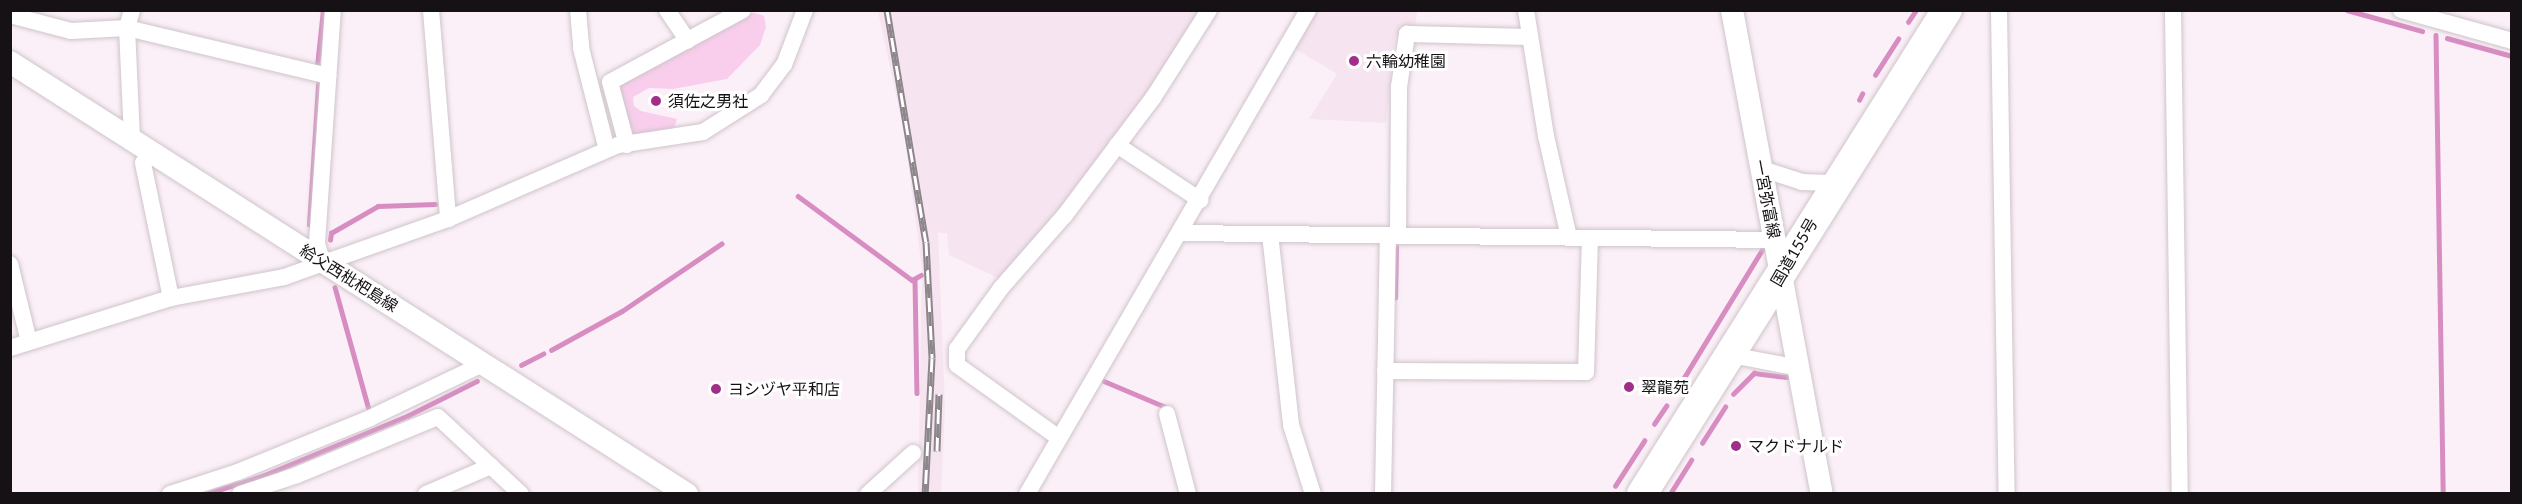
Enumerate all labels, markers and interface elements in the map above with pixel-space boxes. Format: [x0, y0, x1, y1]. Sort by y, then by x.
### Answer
place label: 六輪幼稚園 [1366, 51, 1446, 71]
marker: 六輪幼稚園 [1347, 54, 1361, 68]
place label: 須佐之男社 [668, 91, 748, 111]
marker: 須佐之男社 [649, 94, 663, 108]
street label: 一宮弥富線 [1750, 158, 1784, 240]
street label: 国道155号 [1767, 214, 1821, 290]
street label: 給父西枇杷島線 [296, 240, 402, 316]
place label: 翠龍苑 [1641, 377, 1689, 397]
place label: ヨシヅヤ平和店 [728, 379, 840, 399]
marker: 翠龍苑 [1622, 380, 1636, 394]
marker: ヨシヅヤ平和店 [709, 382, 723, 396]
place label: マクドナルド [1748, 436, 1844, 456]
marker: マクドナルド [1729, 439, 1743, 453]

